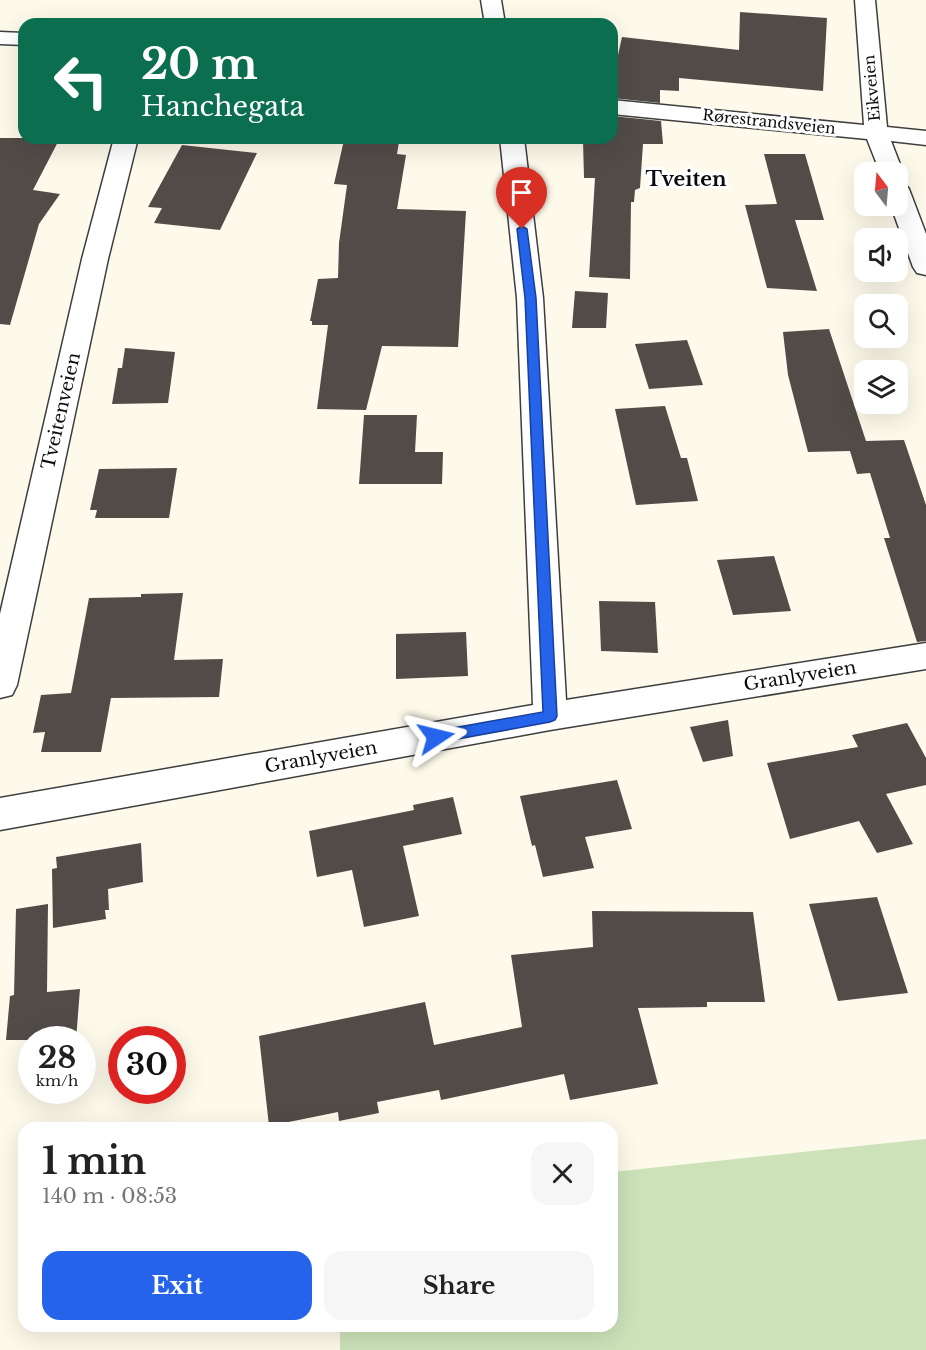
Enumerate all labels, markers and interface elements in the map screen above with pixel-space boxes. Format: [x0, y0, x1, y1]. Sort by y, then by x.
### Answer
text: 20 m [141, 38, 258, 90]
icon: left [42, 42, 120, 120]
street label: Eikveien [859, 54, 884, 122]
text: Hanchegata [141, 90, 304, 123]
street label: Rørestrandsveien [702, 105, 836, 138]
north arrow [854, 162, 908, 216]
map controls [854, 162, 908, 414]
pin [496, 167, 547, 229]
district label: Tveiten [646, 167, 727, 191]
icon: arrive [505, 176, 538, 209]
button: sound [854, 228, 908, 282]
button: search [854, 294, 908, 348]
street label: Tveitenveien [37, 350, 85, 472]
button: layers [854, 360, 908, 414]
street label: Granlyveien [742, 656, 858, 696]
position arrow [404, 705, 468, 769]
street label: Granlyveien [263, 736, 379, 778]
speed limit sign: 30 [108, 1026, 186, 1104]
text: 28 [38, 1039, 76, 1076]
text: km/h [36, 1071, 78, 1090]
text: 1 min [42, 1139, 146, 1184]
button: close [531, 1142, 594, 1205]
text: 140 m · 08:53 [42, 1184, 177, 1208]
button: Exit [42, 1251, 312, 1320]
button: Share [324, 1251, 594, 1320]

